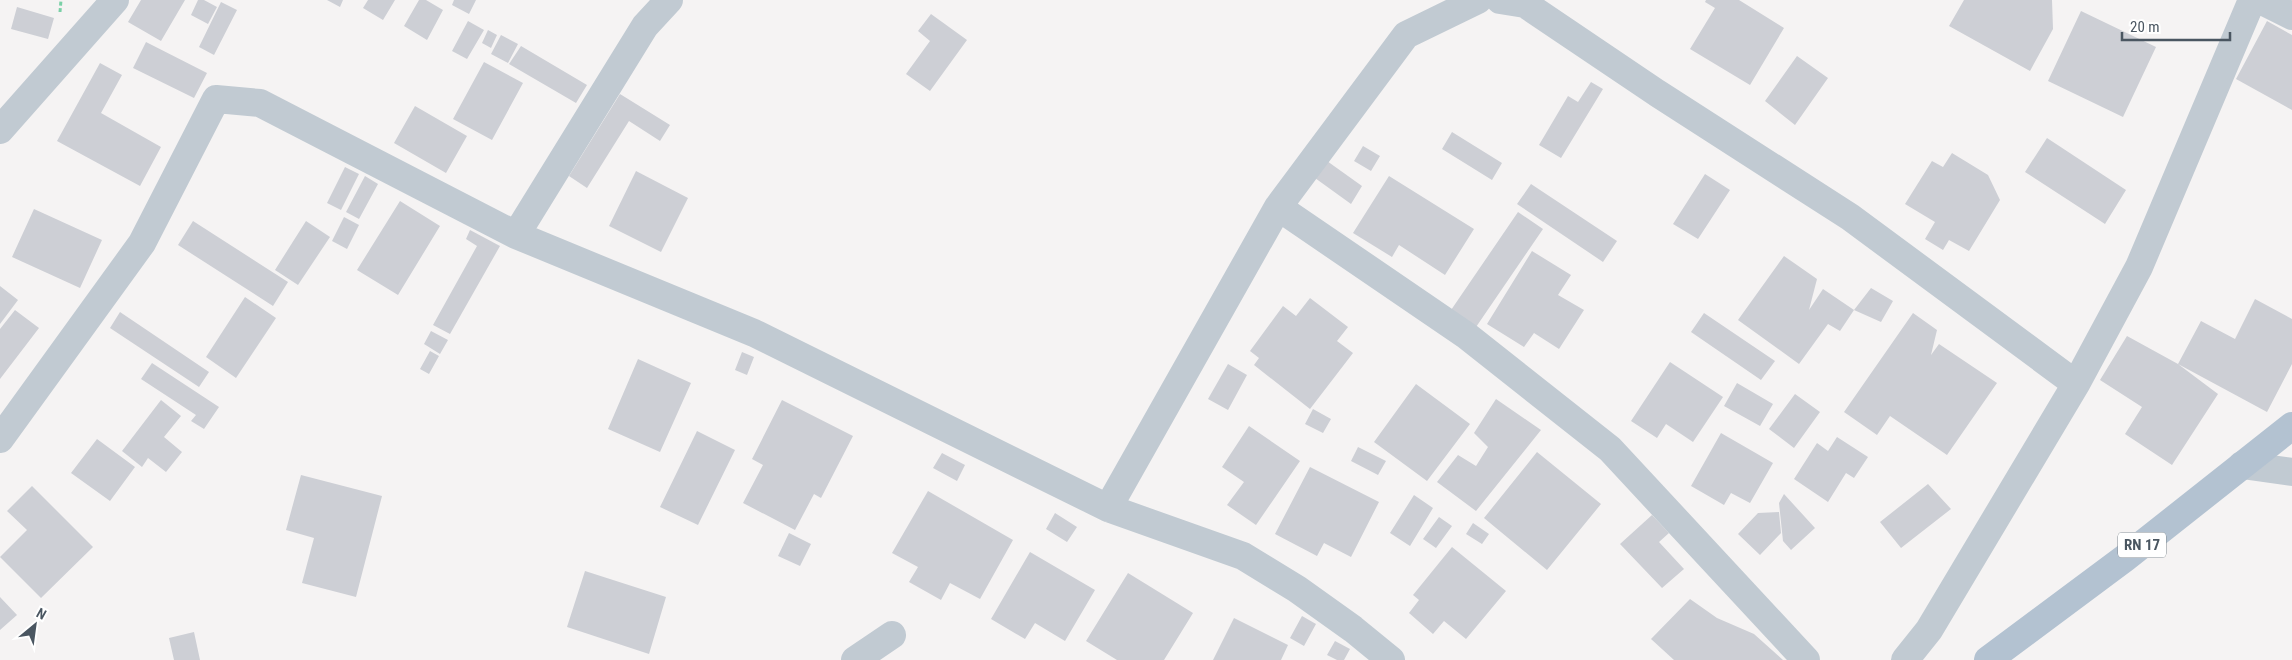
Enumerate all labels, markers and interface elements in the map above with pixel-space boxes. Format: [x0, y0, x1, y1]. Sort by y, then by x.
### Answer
scale bar [2122, 10, 2230, 42]
text: 20 m [2130, 18, 2160, 36]
road number: RN 17 [2118, 532, 2166, 558]
north arrow [10, 600, 60, 650]
text: N [34, 605, 49, 623]

